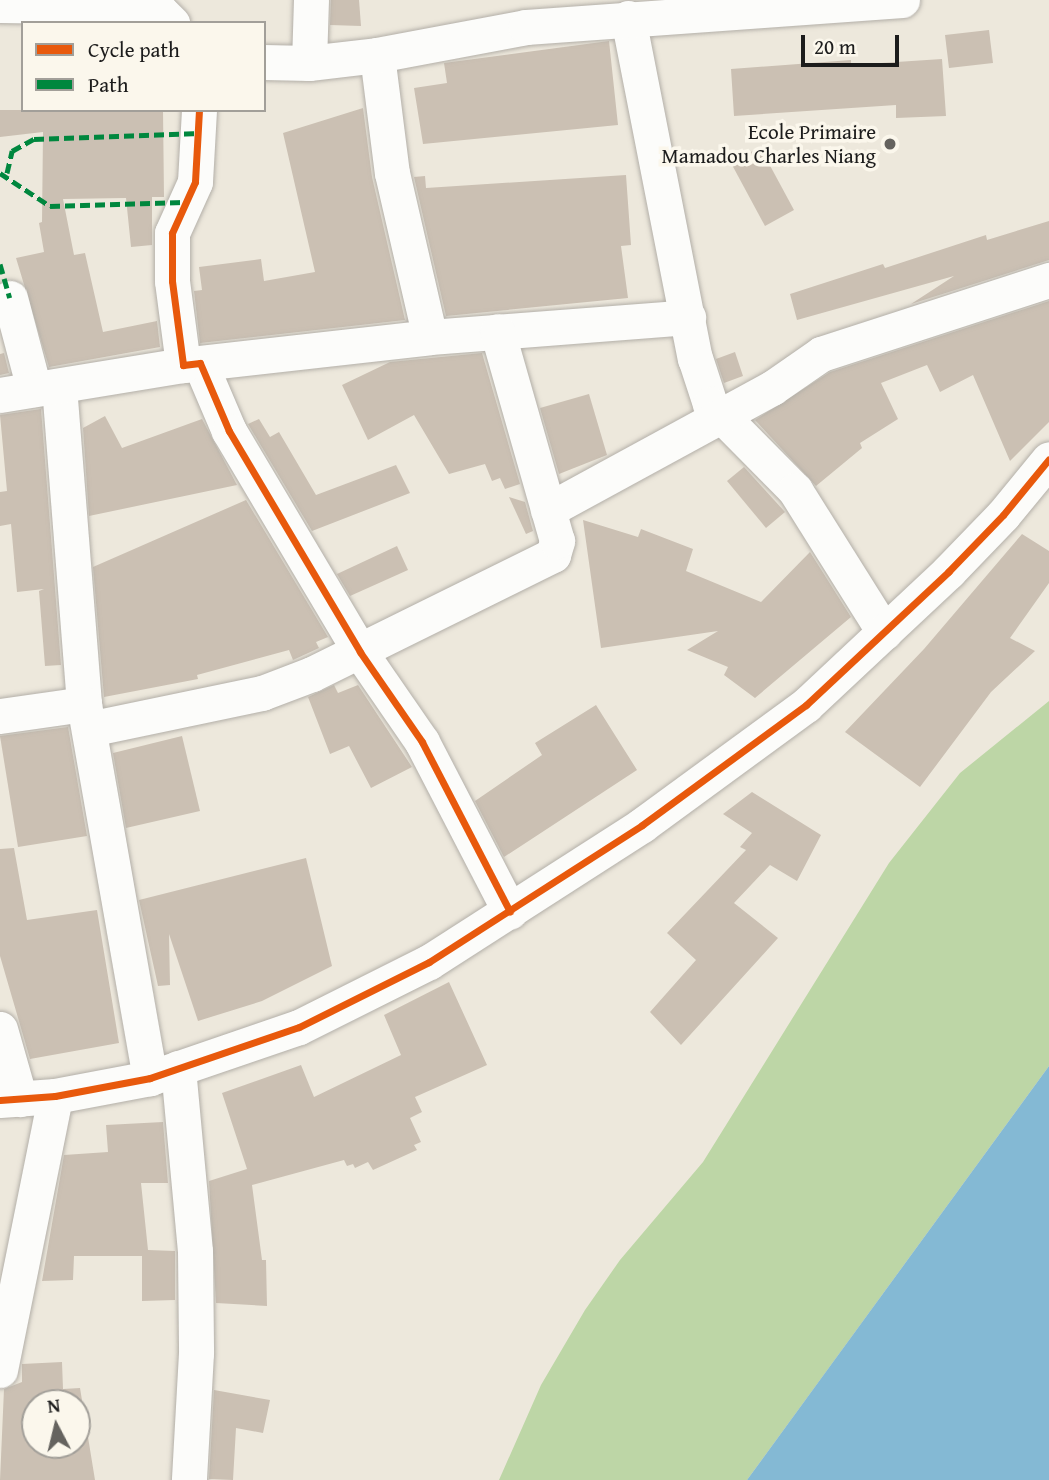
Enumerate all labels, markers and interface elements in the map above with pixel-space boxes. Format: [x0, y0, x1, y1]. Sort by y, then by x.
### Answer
legend [21, 21, 266, 112]
scale bar [804, 21, 902, 65]
text: 20 m [814, 31, 856, 62]
text: Cycle path [88, 34, 180, 65]
text: Path [88, 69, 128, 100]
place label: Ecole Primaire Mamadou Charles Niang [662, 119, 876, 169]
marker: Ecole Primaire Mamadou Charles Niang [882, 136, 898, 152]
north arrow [21, 1389, 91, 1459]
text: N [46, 1390, 62, 1420]

